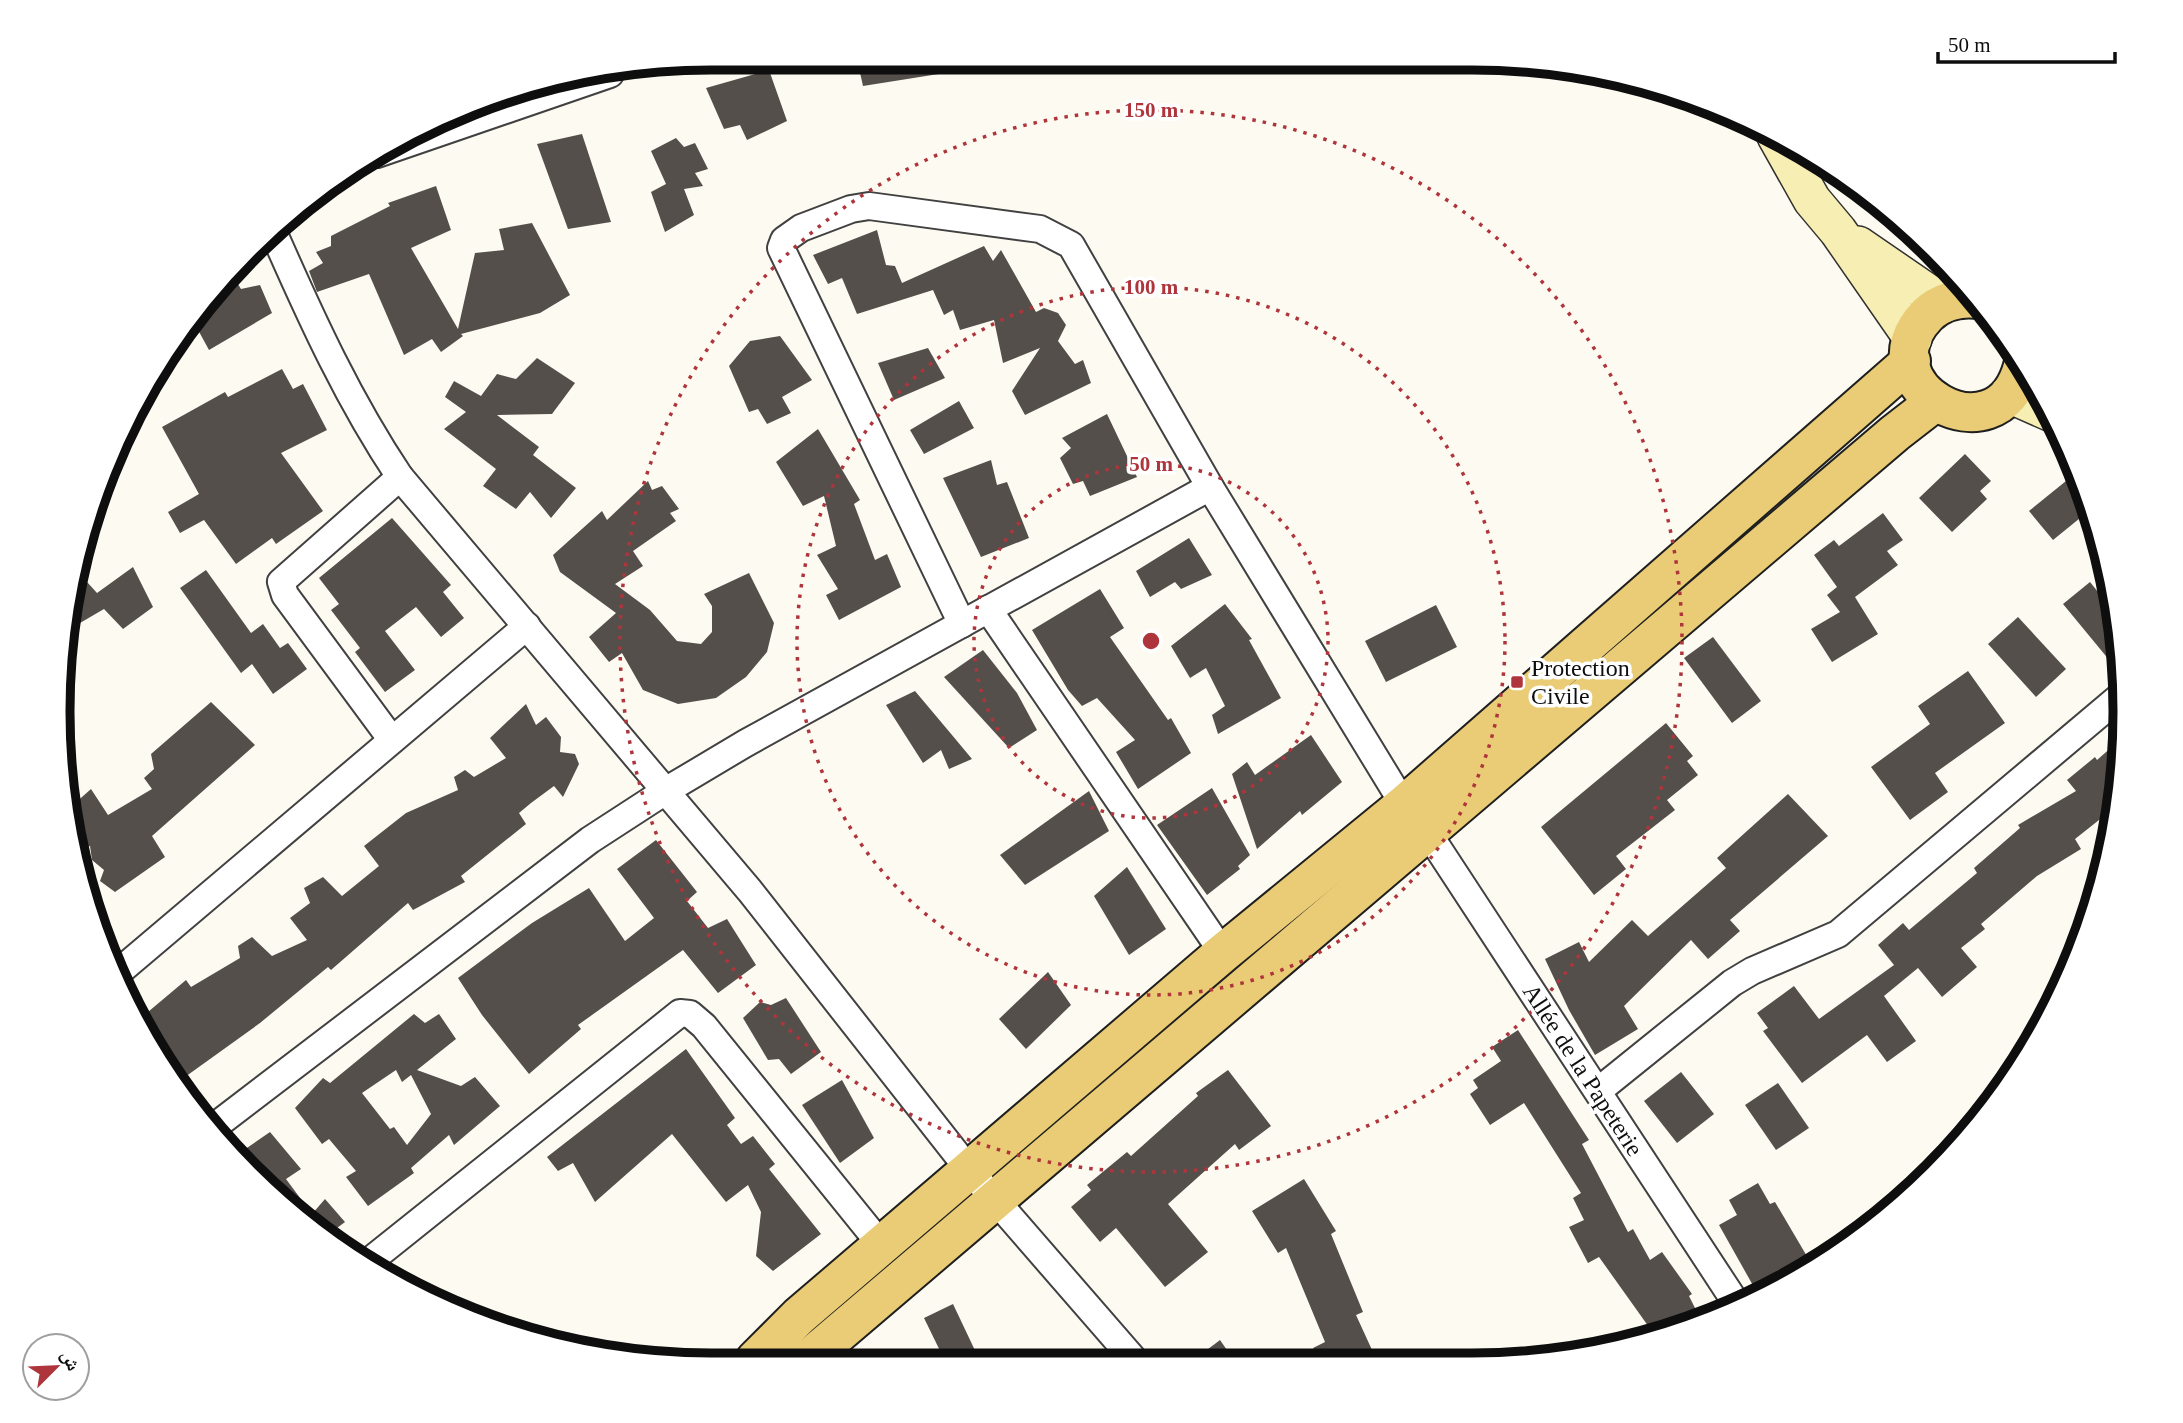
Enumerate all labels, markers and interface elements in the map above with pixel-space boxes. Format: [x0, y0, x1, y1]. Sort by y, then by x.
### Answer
scale bar [1938, 21, 2115, 65]
text: 50 m [1948, 33, 1991, 57]
text: 150 m [1124, 98, 1179, 122]
text: 100 m [1124, 275, 1179, 299]
text: 50 m [1129, 452, 1173, 476]
centre of rings [1139, 629, 1163, 653]
place label: Protection Civile [1531, 655, 1630, 709]
marker: Protection Civile [1509, 674, 1525, 690]
street label: Allée de la Papeterie [1518, 979, 1648, 1161]
north arrow [21, 1332, 91, 1402]
text: ش [56, 1347, 85, 1374]

